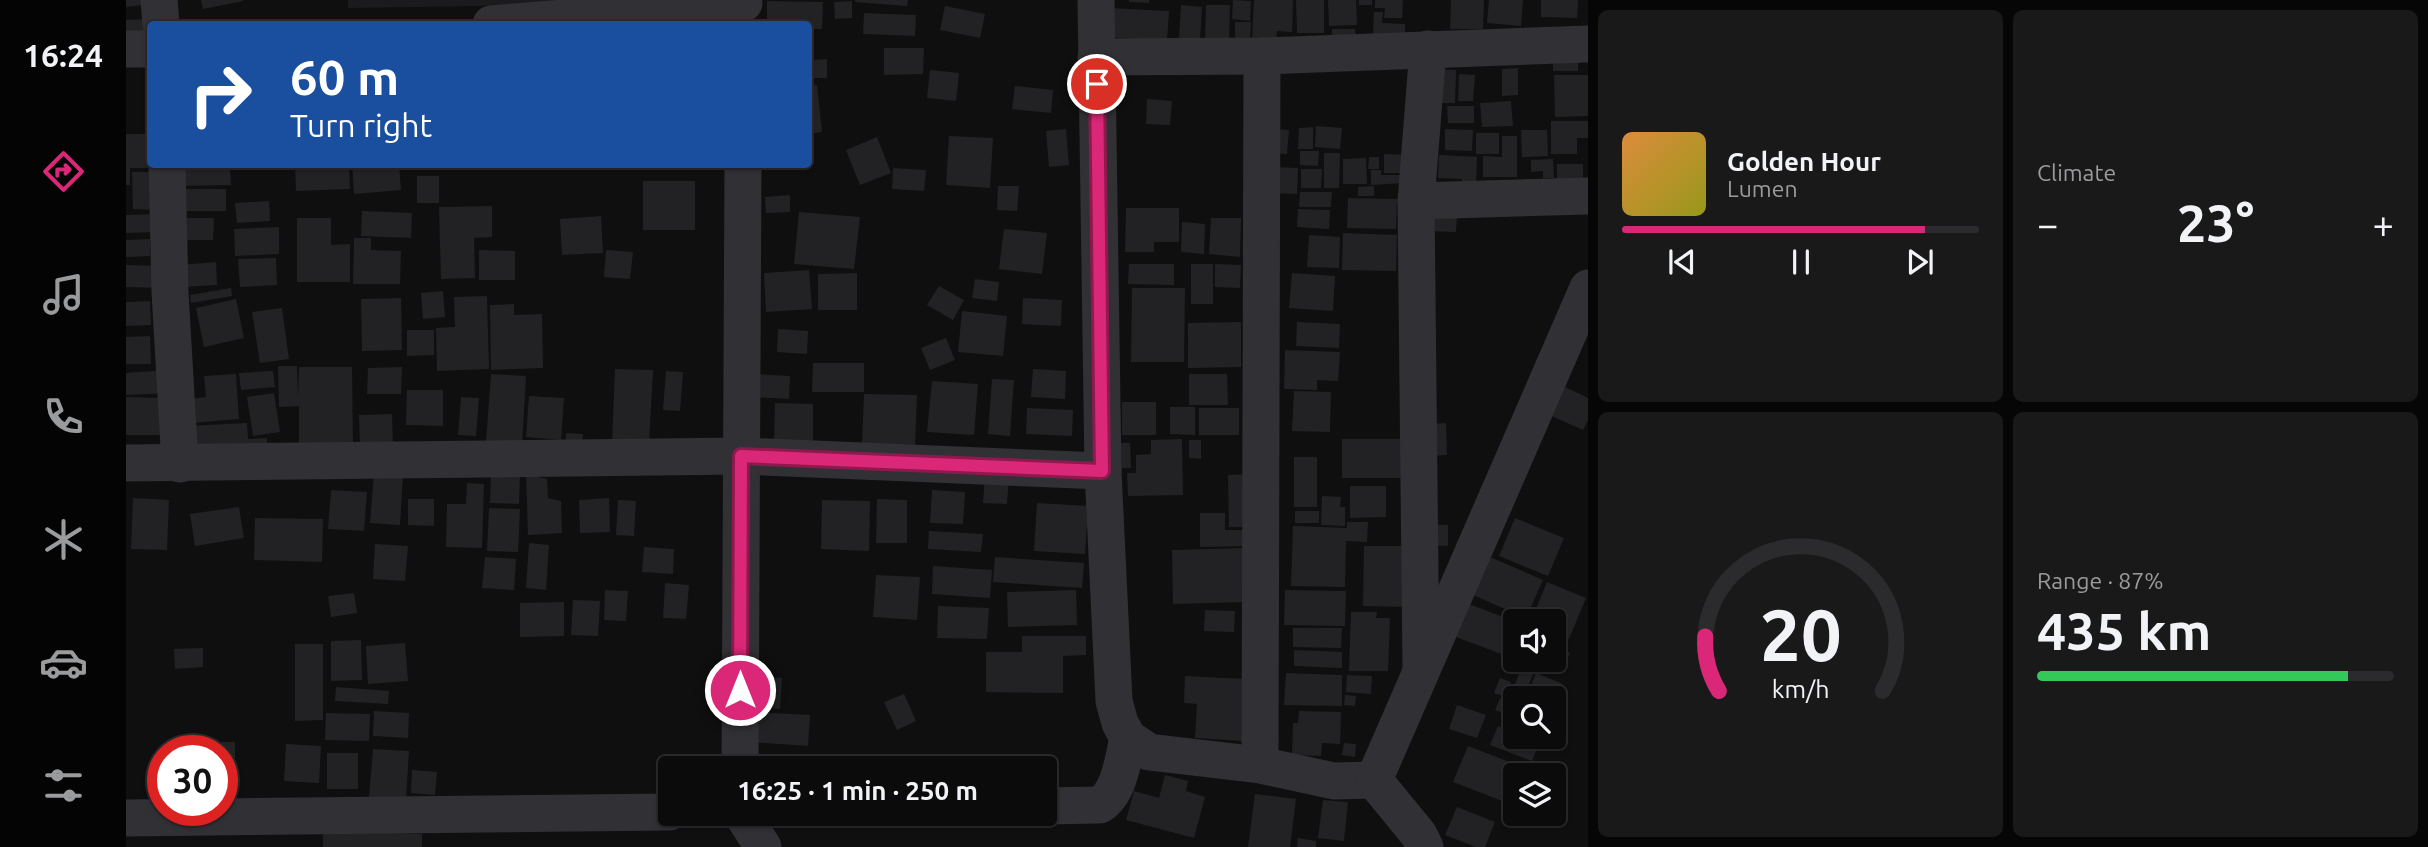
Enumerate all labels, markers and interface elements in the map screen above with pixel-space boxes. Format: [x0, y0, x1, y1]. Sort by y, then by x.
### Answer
text: 16:24 [23, 37, 103, 73]
icon: right [175, 49, 266, 140]
text: 60 m [290, 49, 399, 104]
pin [1067, 54, 1127, 114]
icon: arrive [1078, 65, 1116, 103]
text: Turn right [290, 107, 432, 143]
icon: directions [39, 147, 88, 196]
text: Golden Hour [1727, 147, 1881, 176]
text: Climate [2037, 160, 2116, 185]
text: Lumen [1727, 176, 1798, 201]
text: 23° [2177, 194, 2254, 252]
text: − [2037, 203, 2058, 245]
text: + [2373, 203, 2394, 245]
icon: previous [1663, 243, 1701, 281]
icon: pause [1782, 243, 1820, 281]
icon: next [1901, 243, 1939, 281]
icon: music [39, 270, 88, 319]
icon: phone [39, 392, 88, 441]
icon: climate [39, 515, 88, 564]
text: Range · 87% [2037, 568, 2164, 593]
text: 20 [1759, 593, 1842, 675]
text: 435 km [2037, 602, 2211, 660]
map controls [1503, 609, 1566, 826]
button: sound [1503, 609, 1566, 672]
icon: car [39, 638, 88, 687]
position arrow [703, 653, 777, 727]
text: km/h [1772, 674, 1829, 702]
button: search [1503, 686, 1566, 749]
speed limit sign: 30 [147, 735, 238, 826]
icon: filters [39, 761, 88, 810]
button: layers [1503, 763, 1566, 826]
text: 16:25 · 1 min · 250 m [737, 776, 978, 805]

